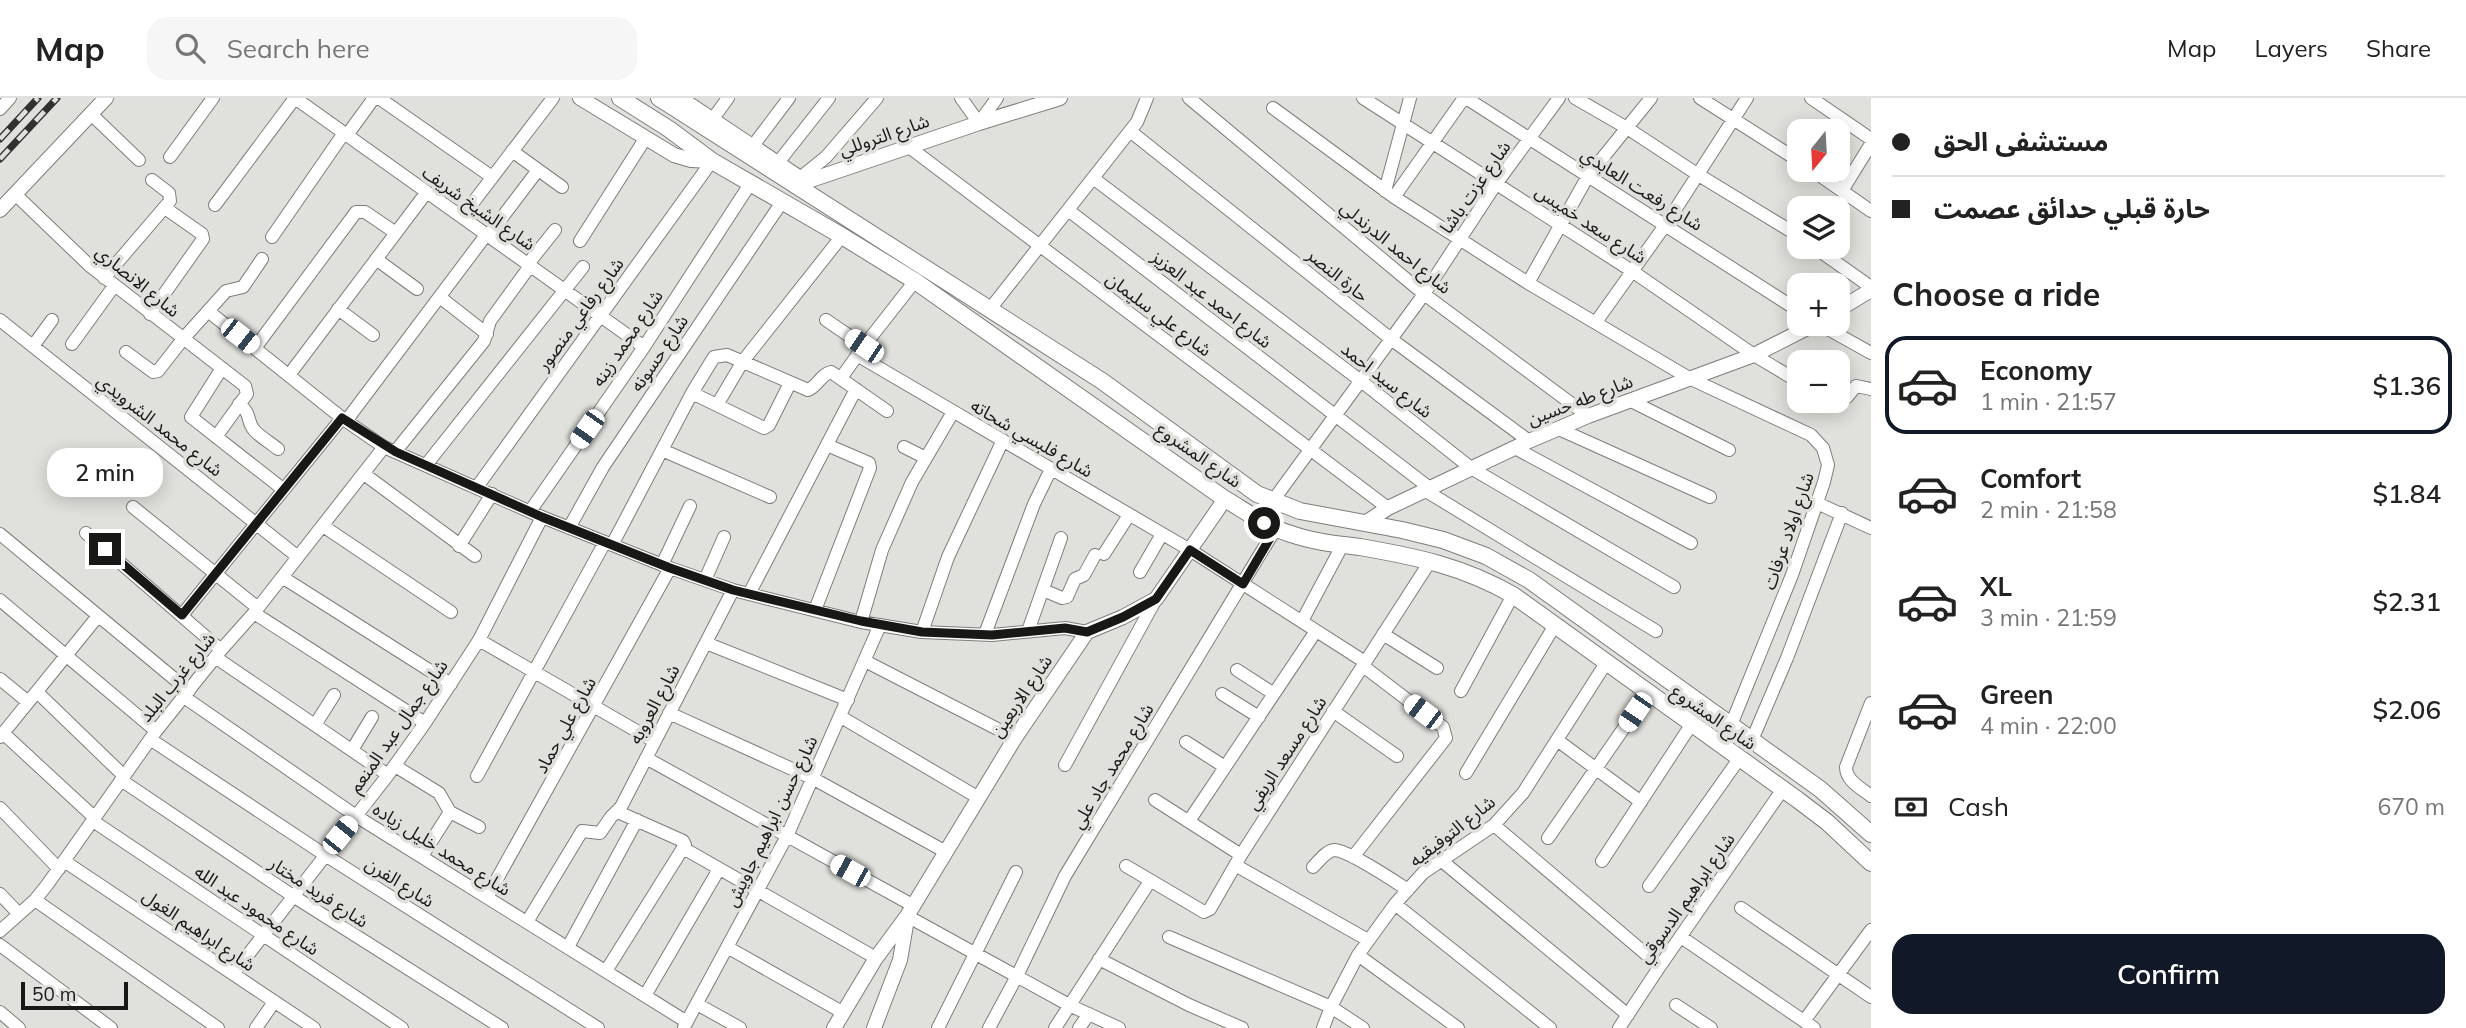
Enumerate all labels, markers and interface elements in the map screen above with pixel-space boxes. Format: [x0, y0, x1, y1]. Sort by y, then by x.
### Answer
search box [147, 17, 637, 80]
text: Map [35, 28, 105, 69]
icon: search [171, 29, 209, 67]
text: Search here [227, 32, 370, 65]
text: Map [2167, 33, 2216, 63]
text: Layers [2254, 33, 2328, 63]
text: Share [2366, 33, 2431, 63]
street label: شارع التروللي [836, 109, 933, 164]
north arrow [1787, 119, 1850, 182]
map controls [1787, 119, 1850, 413]
text: مستشفى الحق [1934, 125, 2109, 158]
street label: شارع عزت باشا [1435, 136, 1518, 240]
street label: شارع رفعت العابدي [1575, 142, 1707, 238]
street label: شارع الشيخ شريف [416, 160, 540, 258]
street label: شارع سعد خميس [1529, 179, 1651, 271]
text: حارة قبلي حدائق عصمت [1934, 192, 2210, 225]
street label: شارع احمد الدرندلي [1334, 195, 1456, 301]
button: layers [1787, 196, 1850, 259]
street label: شارع الانصاري [89, 240, 185, 324]
street label: حارة النصر [1302, 242, 1374, 307]
street label: شارع احمد عبد العزيز [1145, 244, 1277, 355]
street label: شارع رفاعي منصور [531, 253, 631, 378]
street label: شارع علي سليمان [1100, 267, 1216, 364]
button: + [1787, 273, 1850, 336]
text: Choose a ride [1892, 274, 2100, 314]
street label: شارع محمد زينه [586, 285, 670, 392]
street label: شارع حسونه [625, 310, 696, 397]
car [217, 315, 264, 357]
car [841, 326, 888, 366]
street label: شارع سيد احمد [1335, 337, 1437, 425]
button: − [1787, 350, 1850, 413]
icon: car [1896, 354, 1959, 417]
text: Economy [1980, 354, 2092, 387]
street label: شارع محمد الشرويدي [91, 369, 228, 484]
street label: شارع طه حسين [1524, 369, 1637, 433]
text: $1.36 [2372, 369, 2441, 402]
text: 1 min · 21:57 [1980, 387, 2117, 416]
street label: شارع فلبسي شحاته [965, 394, 1097, 485]
car [567, 406, 608, 452]
street label: شارع المشروع [1150, 417, 1246, 495]
callout: 2 min [47, 448, 163, 496]
text: 2 min [75, 458, 135, 487]
icon: car [1896, 462, 1959, 525]
text: Comfort [1980, 462, 2081, 495]
street label: شارع اولاد عرفات [1757, 469, 1822, 594]
text: $1.84 [2372, 477, 2441, 510]
text: 2 min · 21:58 [1980, 495, 2117, 524]
route start [1248, 507, 1280, 539]
route end [89, 533, 121, 565]
icon: car [1896, 570, 1959, 633]
text: XL [1980, 570, 2012, 603]
text: $2.31 [2372, 585, 2441, 618]
text: 3 min · 21:59 [1980, 603, 2117, 632]
street label: شارع غرب البلد [134, 628, 222, 728]
street label: شارع الاربعين [985, 650, 1059, 743]
street label: شارع جمال عبد المنعم [343, 655, 455, 799]
street label: شارع العروبه [623, 660, 687, 749]
street label: شارع علي حماد [529, 673, 604, 779]
icon: car [1896, 678, 1959, 741]
text: Green [1980, 678, 2053, 711]
street label: شارع المشروع [1665, 679, 1761, 757]
car [1615, 689, 1656, 735]
car [1400, 691, 1447, 733]
street label: شارع مسعد الريفي [1241, 692, 1334, 816]
text: $2.06 [2372, 693, 2441, 726]
street label: شارع محمد جاد علي [1066, 699, 1161, 834]
text: 4 min · 22:00 [1980, 711, 2117, 740]
street label: شارع حسن ابراهيم جاويش [720, 732, 825, 912]
icon: cash [1892, 788, 1930, 826]
street label: شارع التوفيقيه [1404, 790, 1502, 874]
text: Cash [1948, 790, 2009, 823]
text: 670 m [2377, 792, 2445, 821]
street label: شارع محمد خليل زياده [367, 797, 515, 903]
car [319, 812, 362, 858]
street label: شارع ابراهيم الدسوقي [1632, 828, 1742, 969]
street label: شارع فريد مختار [263, 851, 373, 935]
street label: شارع الفرن [360, 852, 439, 915]
car [827, 852, 874, 890]
street label: شارع محمود عبد الله [189, 860, 324, 963]
street label: شارع ابراهيم الغول [137, 884, 260, 979]
button: Confirm [1892, 934, 2445, 1014]
scale bar [21, 979, 128, 1011]
text: 50 m [32, 982, 76, 1006]

